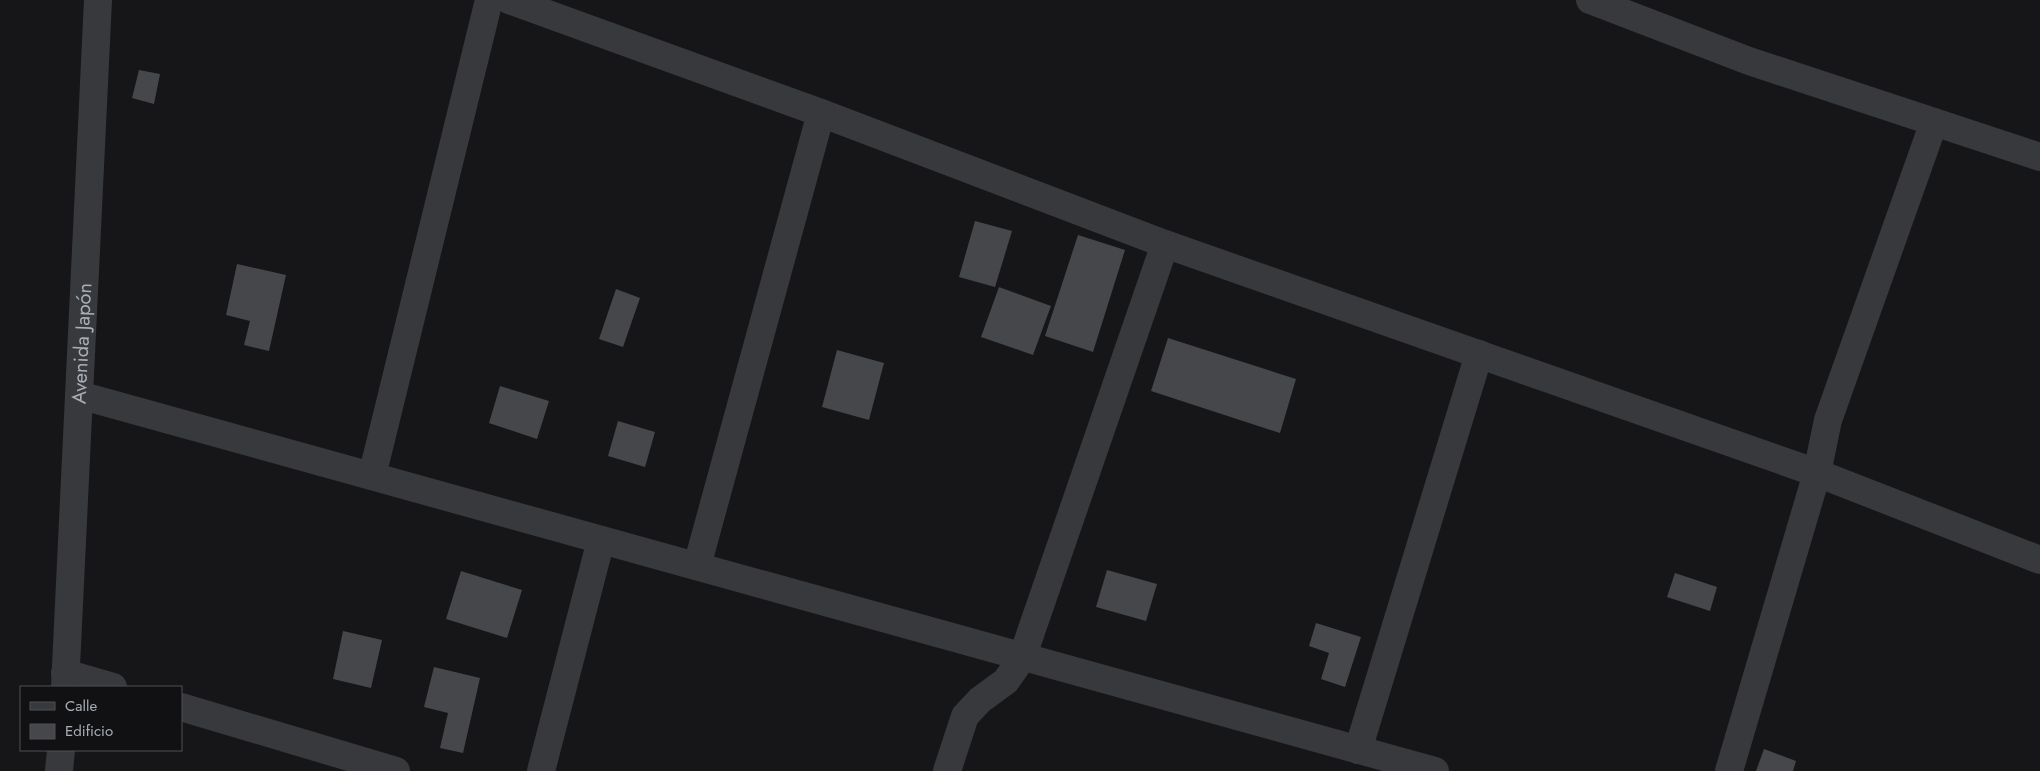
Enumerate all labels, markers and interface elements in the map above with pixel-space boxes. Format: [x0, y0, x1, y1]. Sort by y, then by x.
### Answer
street label: Avenida Japón [65, 282, 99, 405]
legend [20, 686, 182, 751]
text: Calle [65, 695, 97, 717]
text: Edificio [65, 720, 113, 742]

